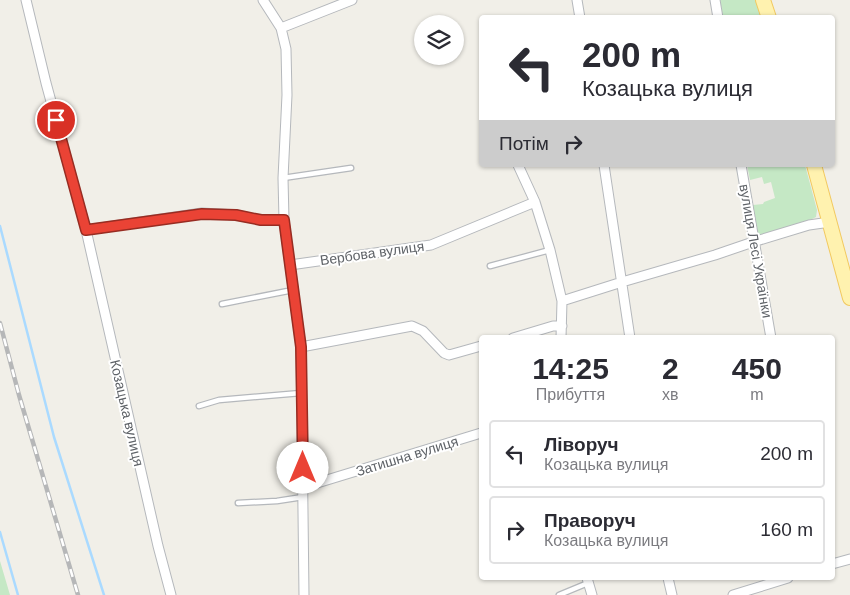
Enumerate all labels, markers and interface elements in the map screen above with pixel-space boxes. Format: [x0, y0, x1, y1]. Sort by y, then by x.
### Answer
map controls [414, 15, 464, 65]
button: layers [414, 15, 464, 65]
icon: left [499, 35, 564, 100]
text: 200 m [582, 35, 681, 74]
text: Козацька вулиця [582, 76, 753, 101]
pin [35, 99, 77, 141]
icon: arrive [42, 106, 70, 134]
icon: right [559, 130, 587, 158]
text: Потім [499, 133, 549, 154]
street label: вулиця Лесі Українки [736, 183, 776, 319]
street label: Вербова вулиця [319, 238, 425, 268]
text: 14:25 [532, 352, 609, 385]
text: 2 [662, 352, 679, 385]
text: 450 [732, 352, 782, 385]
street label: Козацька вулиця [107, 358, 147, 468]
text: Прибуття [536, 386, 605, 403]
text: хв [662, 386, 679, 403]
text: m [750, 386, 763, 403]
street label: Затишна вулиця [354, 433, 460, 479]
text: Ліворуч [544, 434, 619, 455]
icon: left [501, 440, 529, 468]
position arrow [276, 441, 328, 493]
text: 200 m [760, 443, 813, 464]
text: Козацька вулиця [544, 456, 668, 473]
text: Праворуч [544, 510, 636, 531]
icon: right [501, 516, 529, 544]
text: 160 m [760, 519, 813, 540]
text: Козацька вулиця [544, 532, 668, 549]

